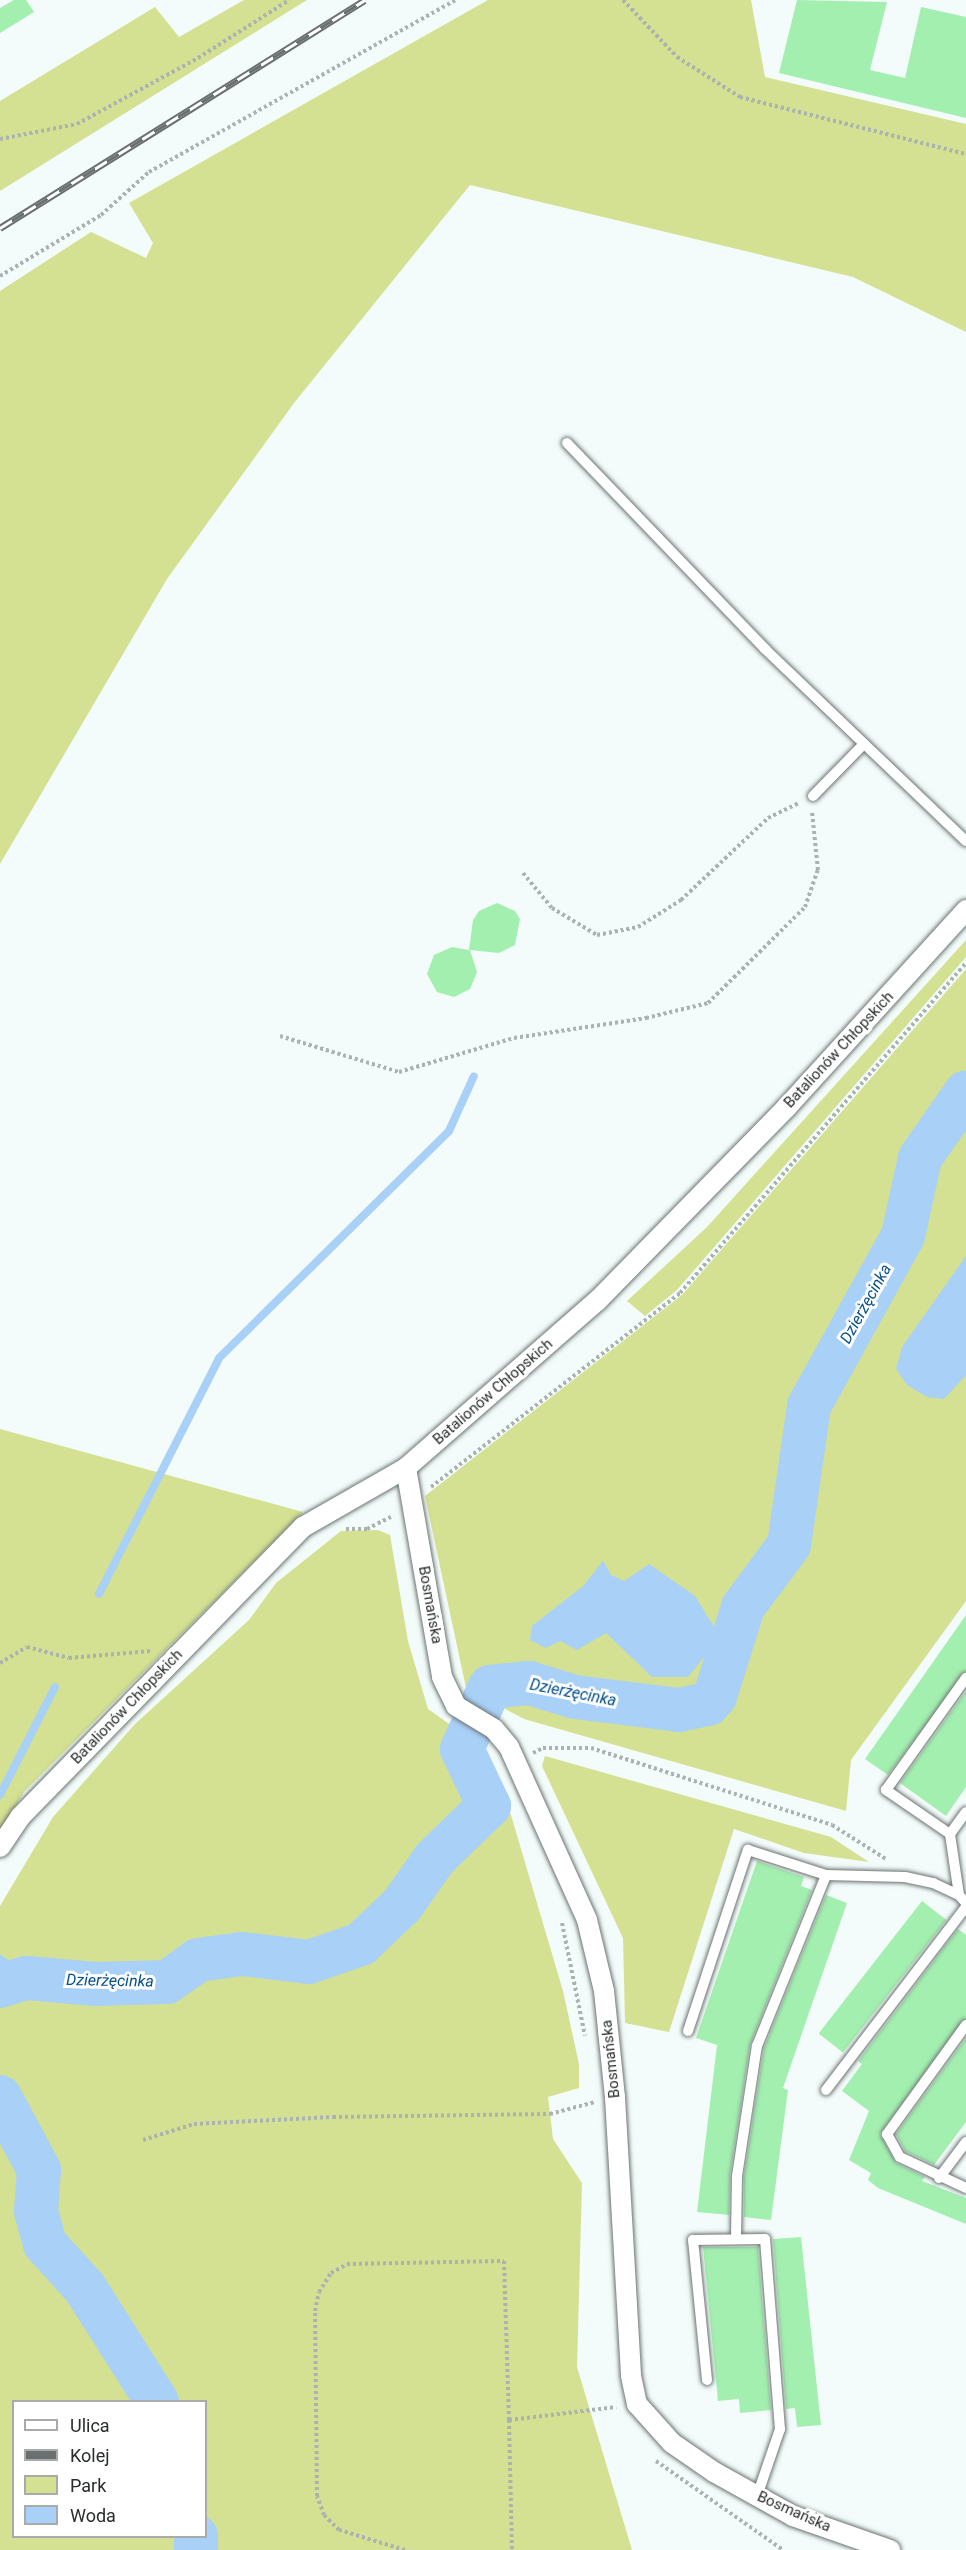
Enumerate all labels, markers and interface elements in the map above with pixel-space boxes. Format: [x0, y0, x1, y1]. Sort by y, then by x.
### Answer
street label: Batalionów Chłopskich [780, 988, 898, 1112]
water label: Dzierżęcinka [836, 1261, 896, 1347]
street label: Batalionów Chłopskich [430, 1335, 556, 1449]
street label: Bosmańska [414, 1565, 446, 1645]
street label: Batalionów Chłopskich [68, 1646, 186, 1768]
water label: Dzierżęcinka [528, 1675, 618, 1711]
water label: Dzierżęcinka [66, 1971, 154, 1991]
street label: Bosmańska [598, 2019, 624, 2099]
legend [12, 2400, 207, 2538]
text: Ulica [70, 2415, 110, 2436]
text: Kolej [70, 2445, 110, 2466]
text: Park [70, 2475, 106, 2496]
street label: Bosmańska [754, 2488, 834, 2536]
text: Woda [70, 2505, 116, 2526]

